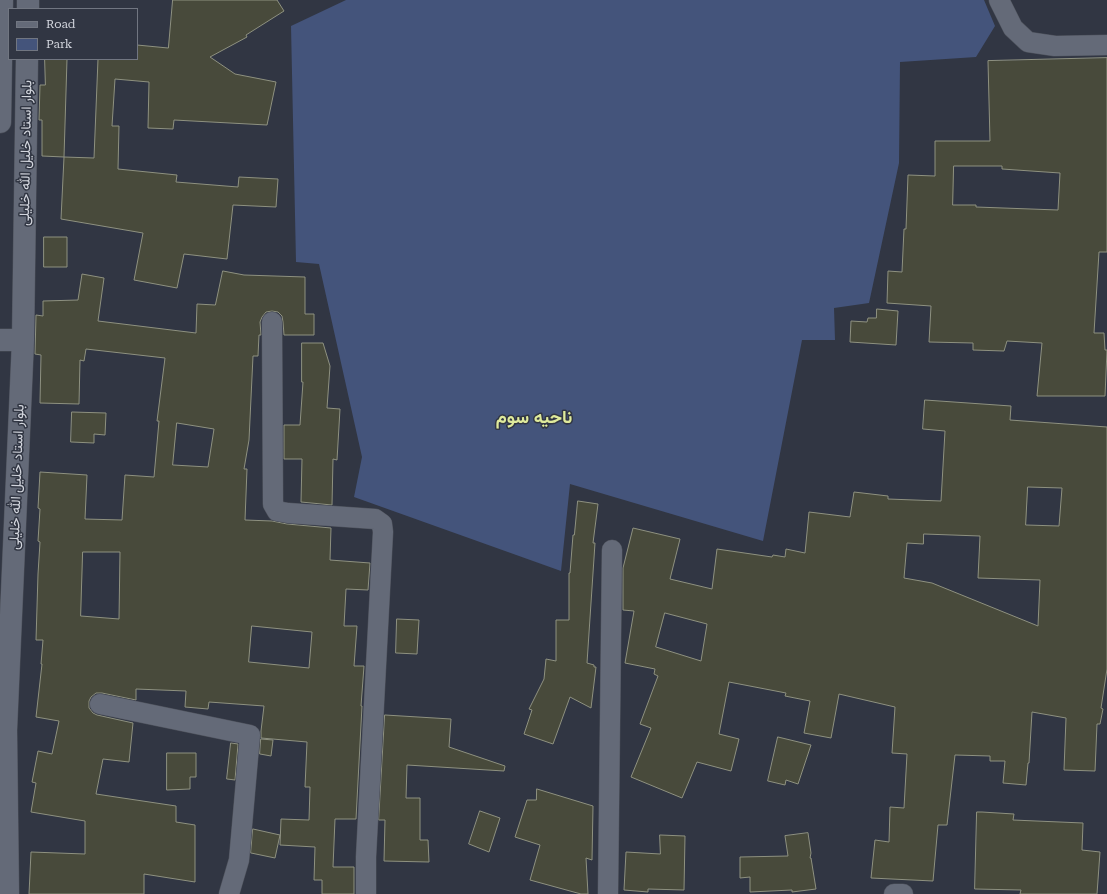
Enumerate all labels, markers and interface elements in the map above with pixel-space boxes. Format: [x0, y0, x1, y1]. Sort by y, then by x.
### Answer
legend [8, 8, 138, 60]
text: Road [46, 17, 75, 31]
text: Park [46, 37, 72, 51]
street label: بلوار استاد خلیل الله خلیلی [16, 80, 36, 226]
street label: بلوار استاد خلیل الله خلیلی [6, 404, 28, 550]
district label: ناحیه سوم [496, 407, 572, 429]

